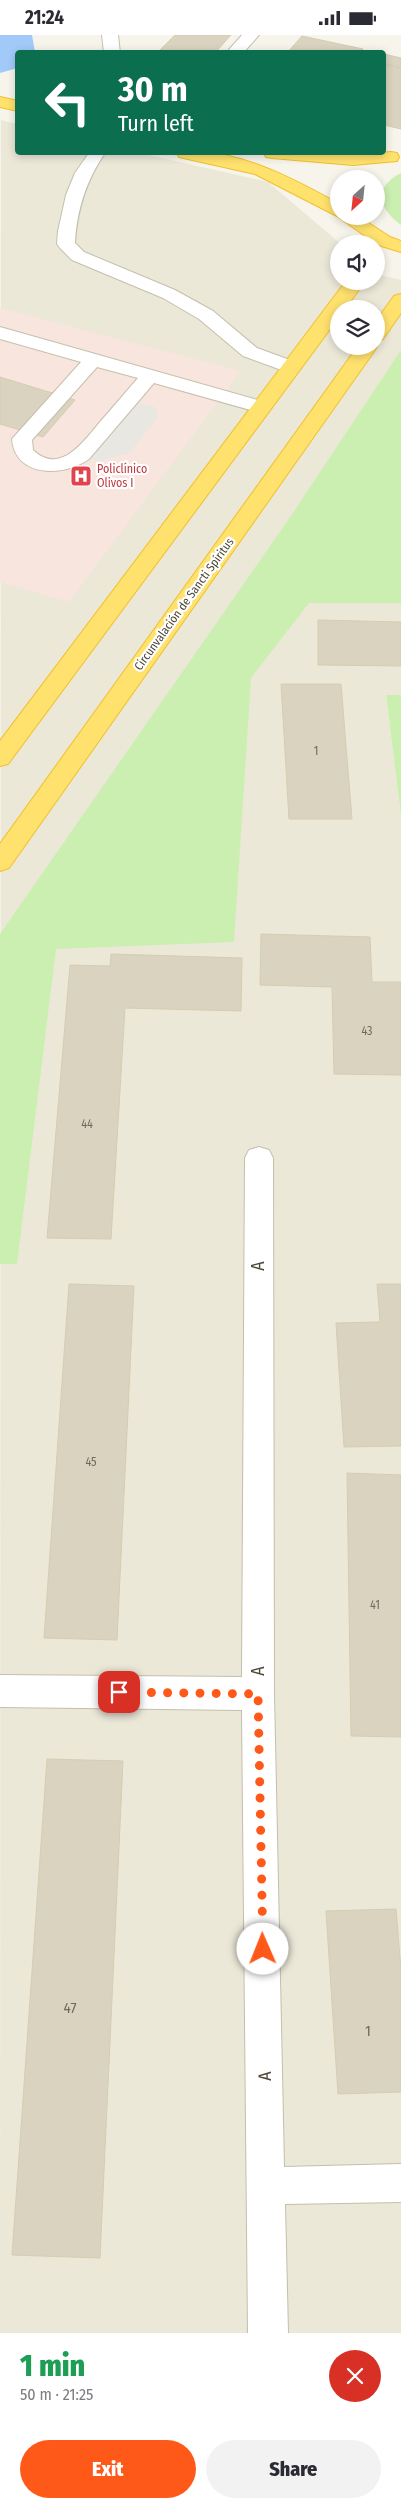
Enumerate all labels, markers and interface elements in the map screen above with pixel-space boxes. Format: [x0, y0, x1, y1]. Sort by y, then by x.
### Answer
text: 21:24 [25, 6, 64, 29]
text: 30 m [118, 68, 188, 110]
icon: left [35, 70, 100, 135]
text: Turn left [118, 110, 194, 137]
north arrow [330, 170, 385, 225]
map controls [330, 170, 385, 355]
button: sound [330, 235, 385, 290]
button: layers [330, 300, 385, 355]
place label: Policlínico Olivos I [97, 462, 147, 490]
hospital icon: Policlínico Olivos I [69, 464, 93, 488]
street label: Circunvalación de Sancti Spíritus [131, 535, 237, 673]
house number: 1 [314, 744, 318, 758]
house number: 43 [361, 1024, 373, 1038]
house number: 44 [81, 1117, 93, 1131]
street label: A [247, 1261, 269, 1271]
house number: 45 [85, 1455, 97, 1469]
house number: 41 [370, 1598, 380, 1612]
street label: A [247, 1666, 269, 1676]
pin [98, 1671, 140, 1713]
icon: arrive [105, 1678, 133, 1706]
position arrow [236, 1922, 288, 1974]
house number: 47 [63, 1999, 77, 2017]
house number: 1 [365, 2022, 371, 2040]
street label: A [254, 2071, 276, 2081]
text: 1 min [20, 2348, 85, 2384]
button: close [329, 2350, 381, 2402]
text: 50 m · 21:25 [20, 2385, 93, 2404]
button: Exit [20, 2440, 196, 2498]
button: Share [206, 2440, 381, 2498]

